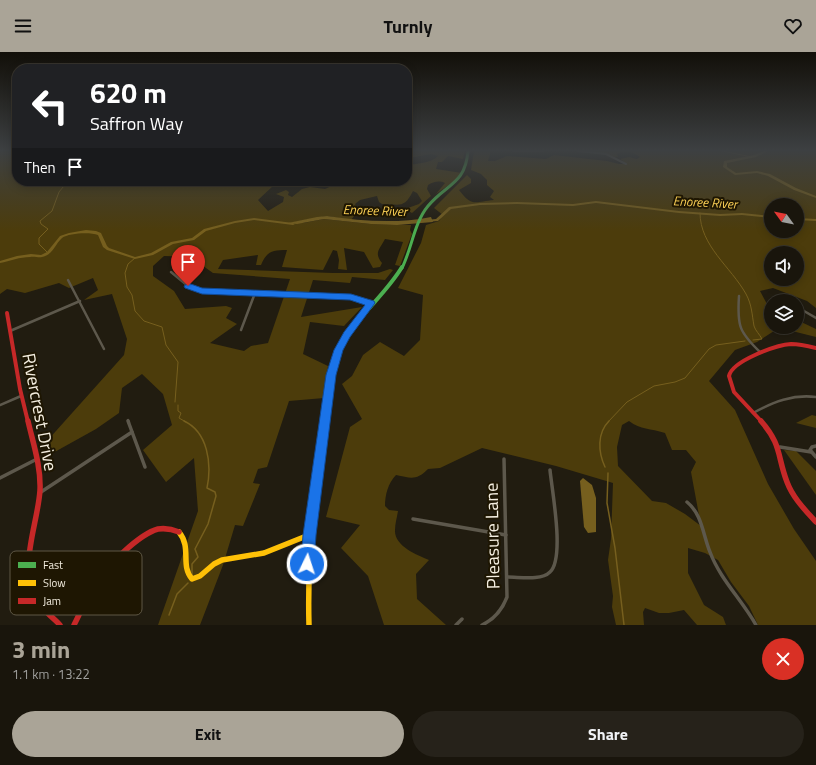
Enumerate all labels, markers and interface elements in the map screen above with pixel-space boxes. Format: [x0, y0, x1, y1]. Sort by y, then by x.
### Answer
text: Turnly [384, 13, 432, 40]
icon: menu [12, 15, 34, 37]
icon: heart [782, 15, 804, 37]
text: 620 m [90, 71, 167, 114]
icon: left [24, 80, 76, 132]
text: Saffron Way [90, 110, 183, 137]
text: Then [24, 156, 56, 179]
icon: arrive [64, 156, 86, 178]
water label: Enoree River [672, 190, 739, 214]
north arrow [764, 198, 804, 238]
map controls [764, 198, 804, 334]
water label: Enoree River [343, 199, 409, 221]
pin [171, 245, 205, 286]
button: sound [764, 246, 804, 286]
icon: arrive [177, 251, 199, 273]
button: layers [764, 294, 804, 334]
street label: Rivercrest Drive [15, 351, 65, 473]
street label: Pleasure Lane [478, 483, 506, 589]
position arrow [286, 543, 328, 585]
legend [10, 551, 142, 615]
text: Fast [43, 557, 63, 573]
text: Slow [43, 575, 66, 591]
text: Jam [43, 593, 61, 609]
text: 3 min [12, 631, 70, 667]
button: close [762, 638, 804, 680]
text: 1.1 km · 13:22 [12, 664, 90, 684]
button: Exit [12, 711, 404, 757]
button: Share [412, 711, 804, 757]

